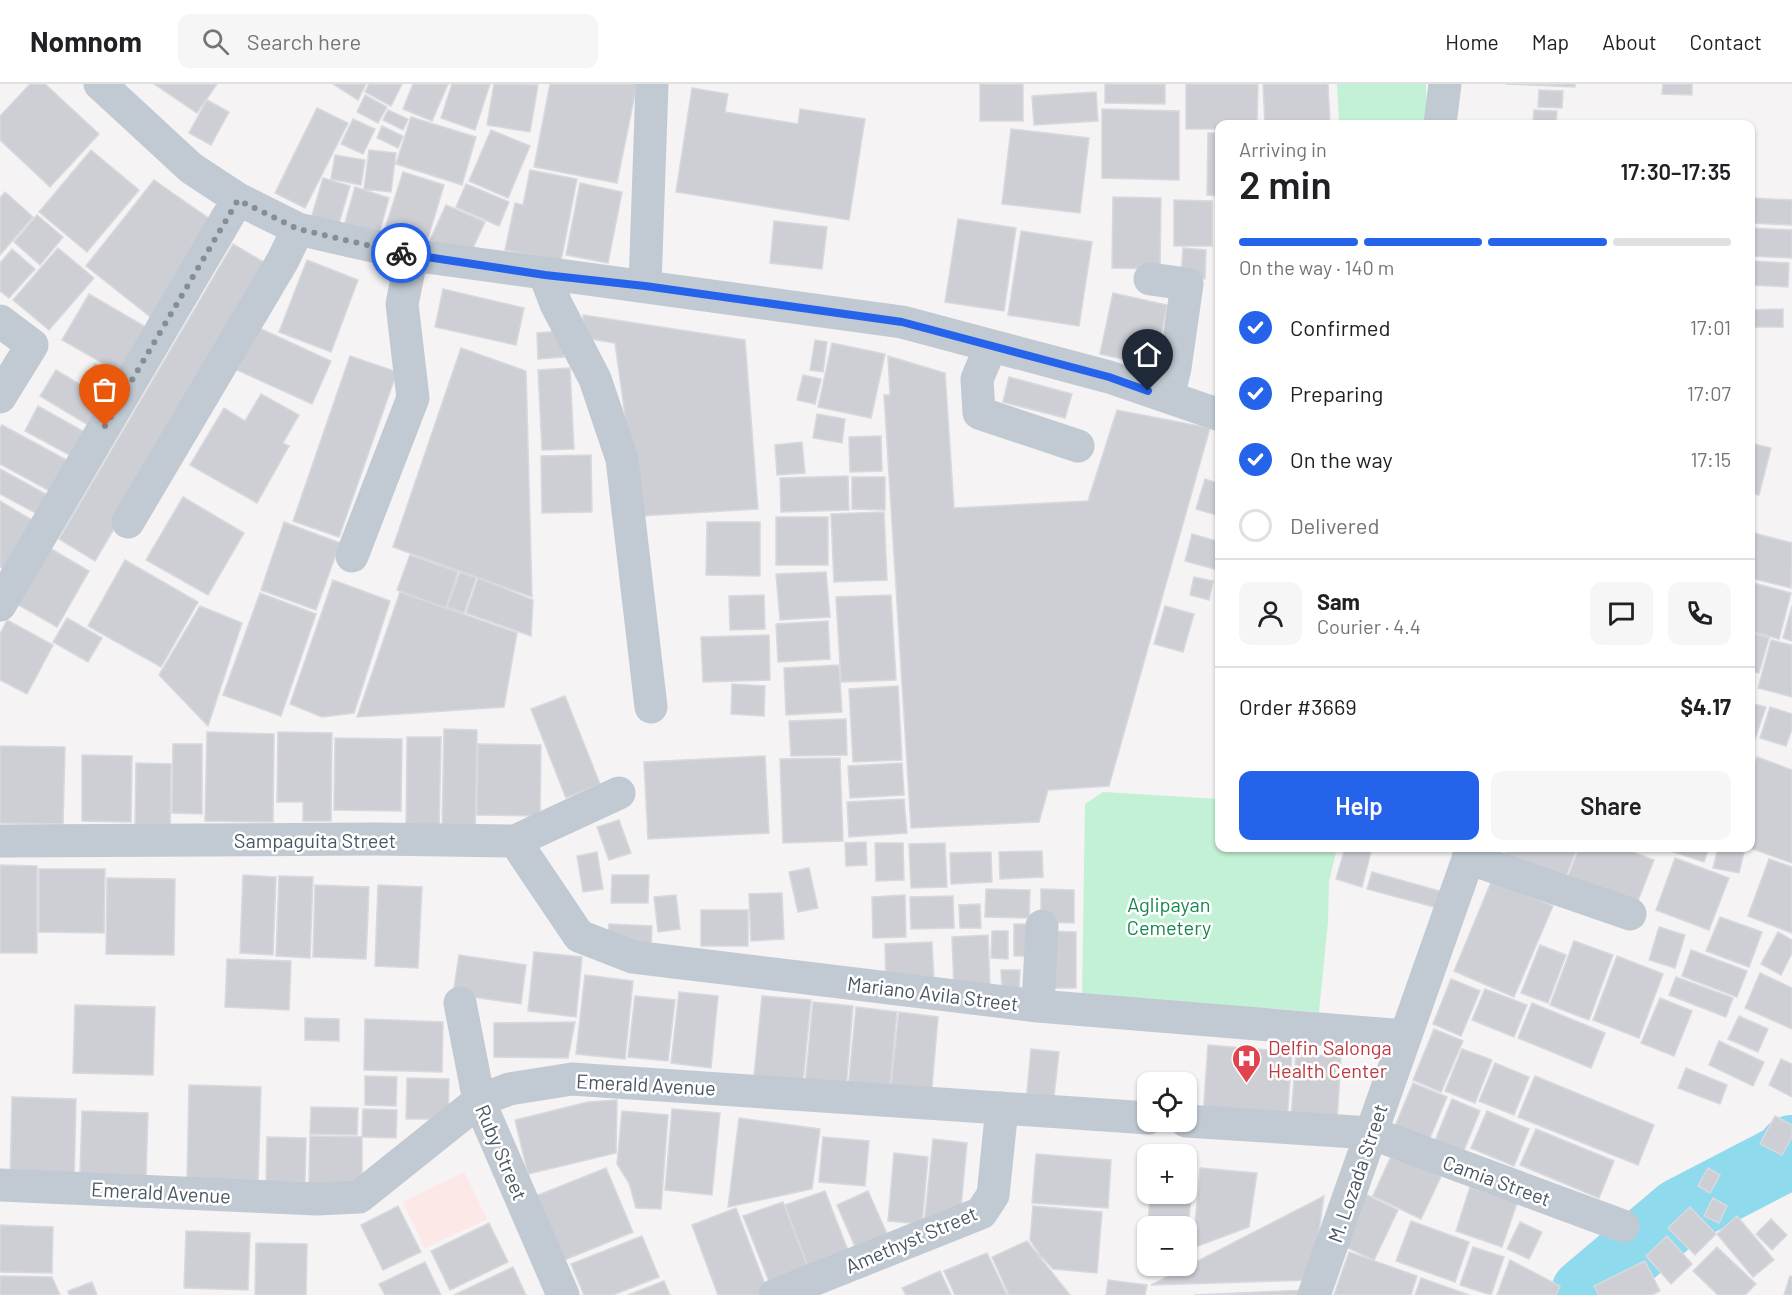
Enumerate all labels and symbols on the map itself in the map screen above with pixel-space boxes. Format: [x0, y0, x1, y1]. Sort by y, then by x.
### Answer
courier [371, 223, 431, 283]
pin [1122, 329, 1173, 391]
pin [79, 364, 130, 426]
street label: Sampaguita Street [234, 828, 396, 852]
park label: Aglipayan Cemetery [1127, 892, 1211, 939]
street label: Mariano Avila Street [846, 971, 1020, 1015]
place label: Delfin Salonga Health Center [1268, 1035, 1392, 1082]
hospital icon: Delfin Salonga Health Center [1231, 1042, 1263, 1084]
street label: Emerald Avenue [576, 1068, 716, 1100]
street label: Ruby Street [471, 1101, 533, 1203]
street label: M. Lozada Street [1322, 1101, 1392, 1245]
street label: Camia Street [1440, 1149, 1554, 1211]
street label: Emerald Avenue [91, 1176, 231, 1208]
street label: Amethyst Street [841, 1200, 981, 1278]

